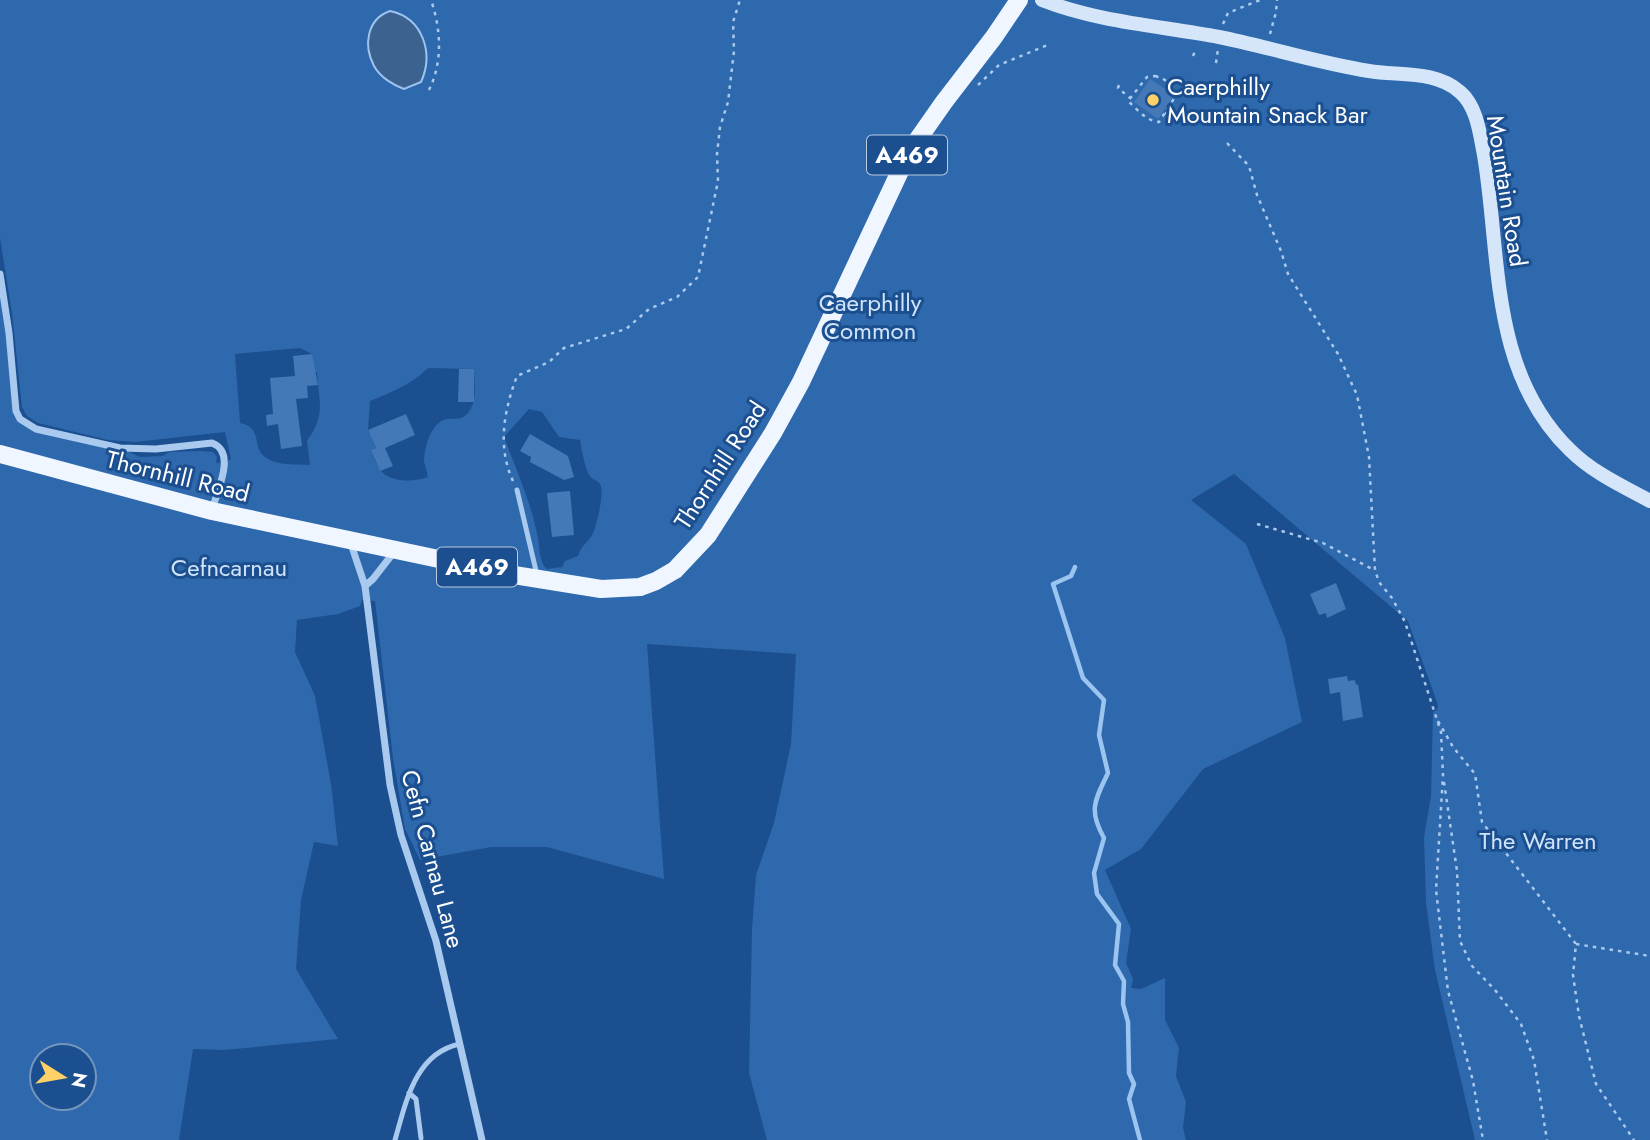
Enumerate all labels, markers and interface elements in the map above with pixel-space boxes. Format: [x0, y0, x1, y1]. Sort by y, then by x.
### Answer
place label: Caerphilly Mountain Snack Bar [1167, 69, 1369, 132]
marker: Caerphilly Mountain Snack Bar [1145, 92, 1161, 108]
street label: Mountain Road [1478, 113, 1536, 269]
road number: A469 [867, 136, 947, 174]
park label: Caerphilly Common [819, 285, 922, 348]
street label: Thornhill Road [665, 394, 775, 536]
street label: Thornhill Road [103, 441, 253, 511]
road number: A469 [437, 548, 517, 586]
park label: Cefncarnau [171, 550, 287, 585]
street label: Cefn Carnau Lane [392, 766, 474, 952]
park label: The Warren [1479, 823, 1597, 858]
north arrow [28, 1042, 98, 1112]
text: N [65, 1070, 94, 1090]

